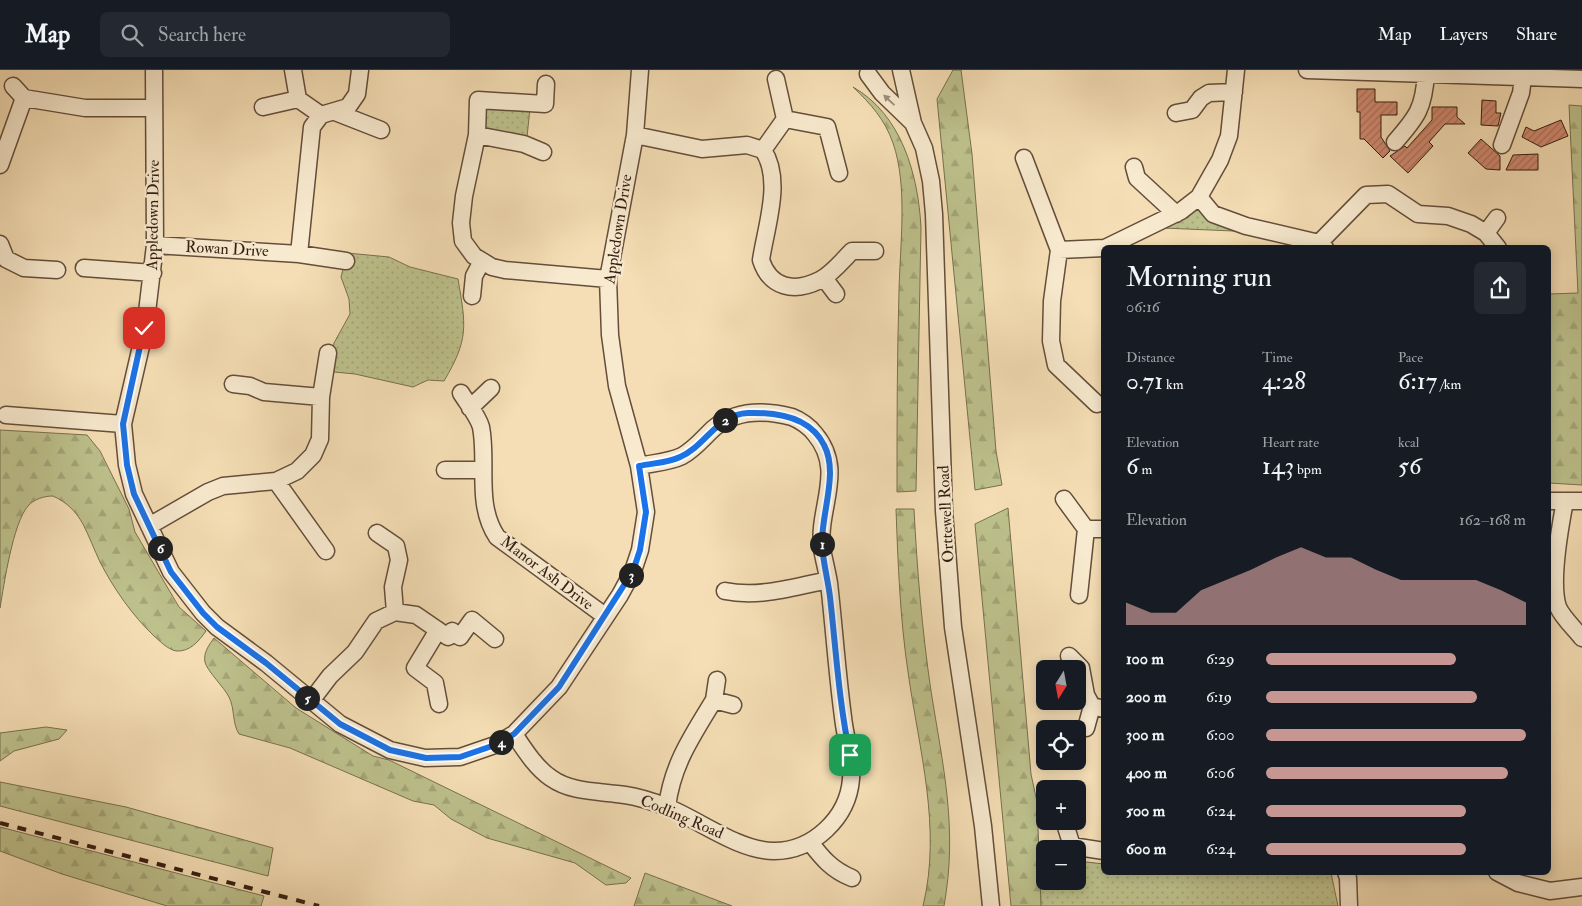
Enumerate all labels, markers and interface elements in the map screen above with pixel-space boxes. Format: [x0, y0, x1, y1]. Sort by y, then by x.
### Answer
search box [100, 12, 450, 57]
text: Map [25, 19, 70, 50]
icon: search [118, 21, 146, 49]
text: Search here [158, 23, 246, 47]
text: Map [1378, 23, 1412, 46]
text: Layers [1440, 23, 1488, 46]
text: Share [1516, 23, 1557, 46]
one-way arrow [883, 94, 895, 106]
street label: Appledown Drive [142, 159, 165, 271]
street label: Appledown Drive [599, 173, 638, 286]
street label: Rowan Drive [185, 237, 270, 261]
text: Morning run [1126, 260, 1272, 295]
button: share [1474, 262, 1526, 314]
text: 06:16 [1126, 297, 1160, 317]
pin [123, 307, 165, 349]
icon: check [130, 314, 158, 342]
text: Distance [1126, 349, 1175, 366]
text: Time [1262, 349, 1293, 366]
text: Pace [1398, 349, 1423, 366]
text: 0.71 [1126, 366, 1163, 397]
text: 4:28 [1262, 366, 1306, 397]
text: 6:17 [1398, 366, 1437, 397]
text: km [1163, 376, 1184, 393]
text: /km [1437, 376, 1461, 393]
pin: 2 [712, 408, 738, 432]
text: 2 [722, 412, 729, 429]
text: Elevation [1126, 434, 1179, 451]
text: Heart rate [1262, 434, 1319, 451]
text: kcal [1398, 434, 1419, 451]
text: 6 [1126, 451, 1139, 482]
text: 143 [1262, 451, 1294, 482]
text: 56 [1398, 451, 1422, 482]
text: m [1139, 461, 1152, 478]
text: bpm [1294, 461, 1322, 478]
street label: Orttewell Road [933, 465, 959, 563]
text: Elevation [1126, 510, 1187, 530]
text: 162–168 m [1459, 510, 1526, 530]
street label: Manor Ash Drive [497, 532, 598, 615]
pin: 1 [810, 532, 834, 556]
pin: 6 [148, 536, 172, 560]
text: 1 [820, 536, 825, 553]
text: 6 [157, 540, 164, 557]
pin: 3 [618, 562, 644, 588]
text: 3 [629, 567, 634, 584]
text: 100 m [1126, 649, 1164, 669]
text: 6:29 [1206, 649, 1234, 669]
north arrow [1036, 660, 1086, 710]
map controls [1036, 660, 1086, 890]
pin: 5 [294, 686, 320, 710]
text: 200 m [1126, 687, 1166, 707]
text: 6:19 [1206, 687, 1232, 707]
text: 5 [304, 690, 311, 707]
button: locate [1036, 720, 1086, 770]
text: 300 m [1126, 725, 1164, 745]
text: 6:00 [1206, 725, 1234, 745]
pin: 4 [488, 730, 514, 754]
text: 4 [498, 734, 505, 751]
pin [829, 734, 871, 776]
icon: arrive [836, 741, 864, 769]
text: 400 m [1126, 763, 1167, 783]
text: 6:06 [1206, 763, 1234, 783]
button: + [1036, 780, 1086, 830]
street label: Codling Road [637, 790, 727, 844]
text: 500 m [1126, 801, 1165, 821]
text: 6:24 [1206, 801, 1235, 821]
text: 600 m [1126, 839, 1166, 859]
text: 6:24 [1206, 839, 1235, 859]
button: − [1036, 840, 1086, 890]

